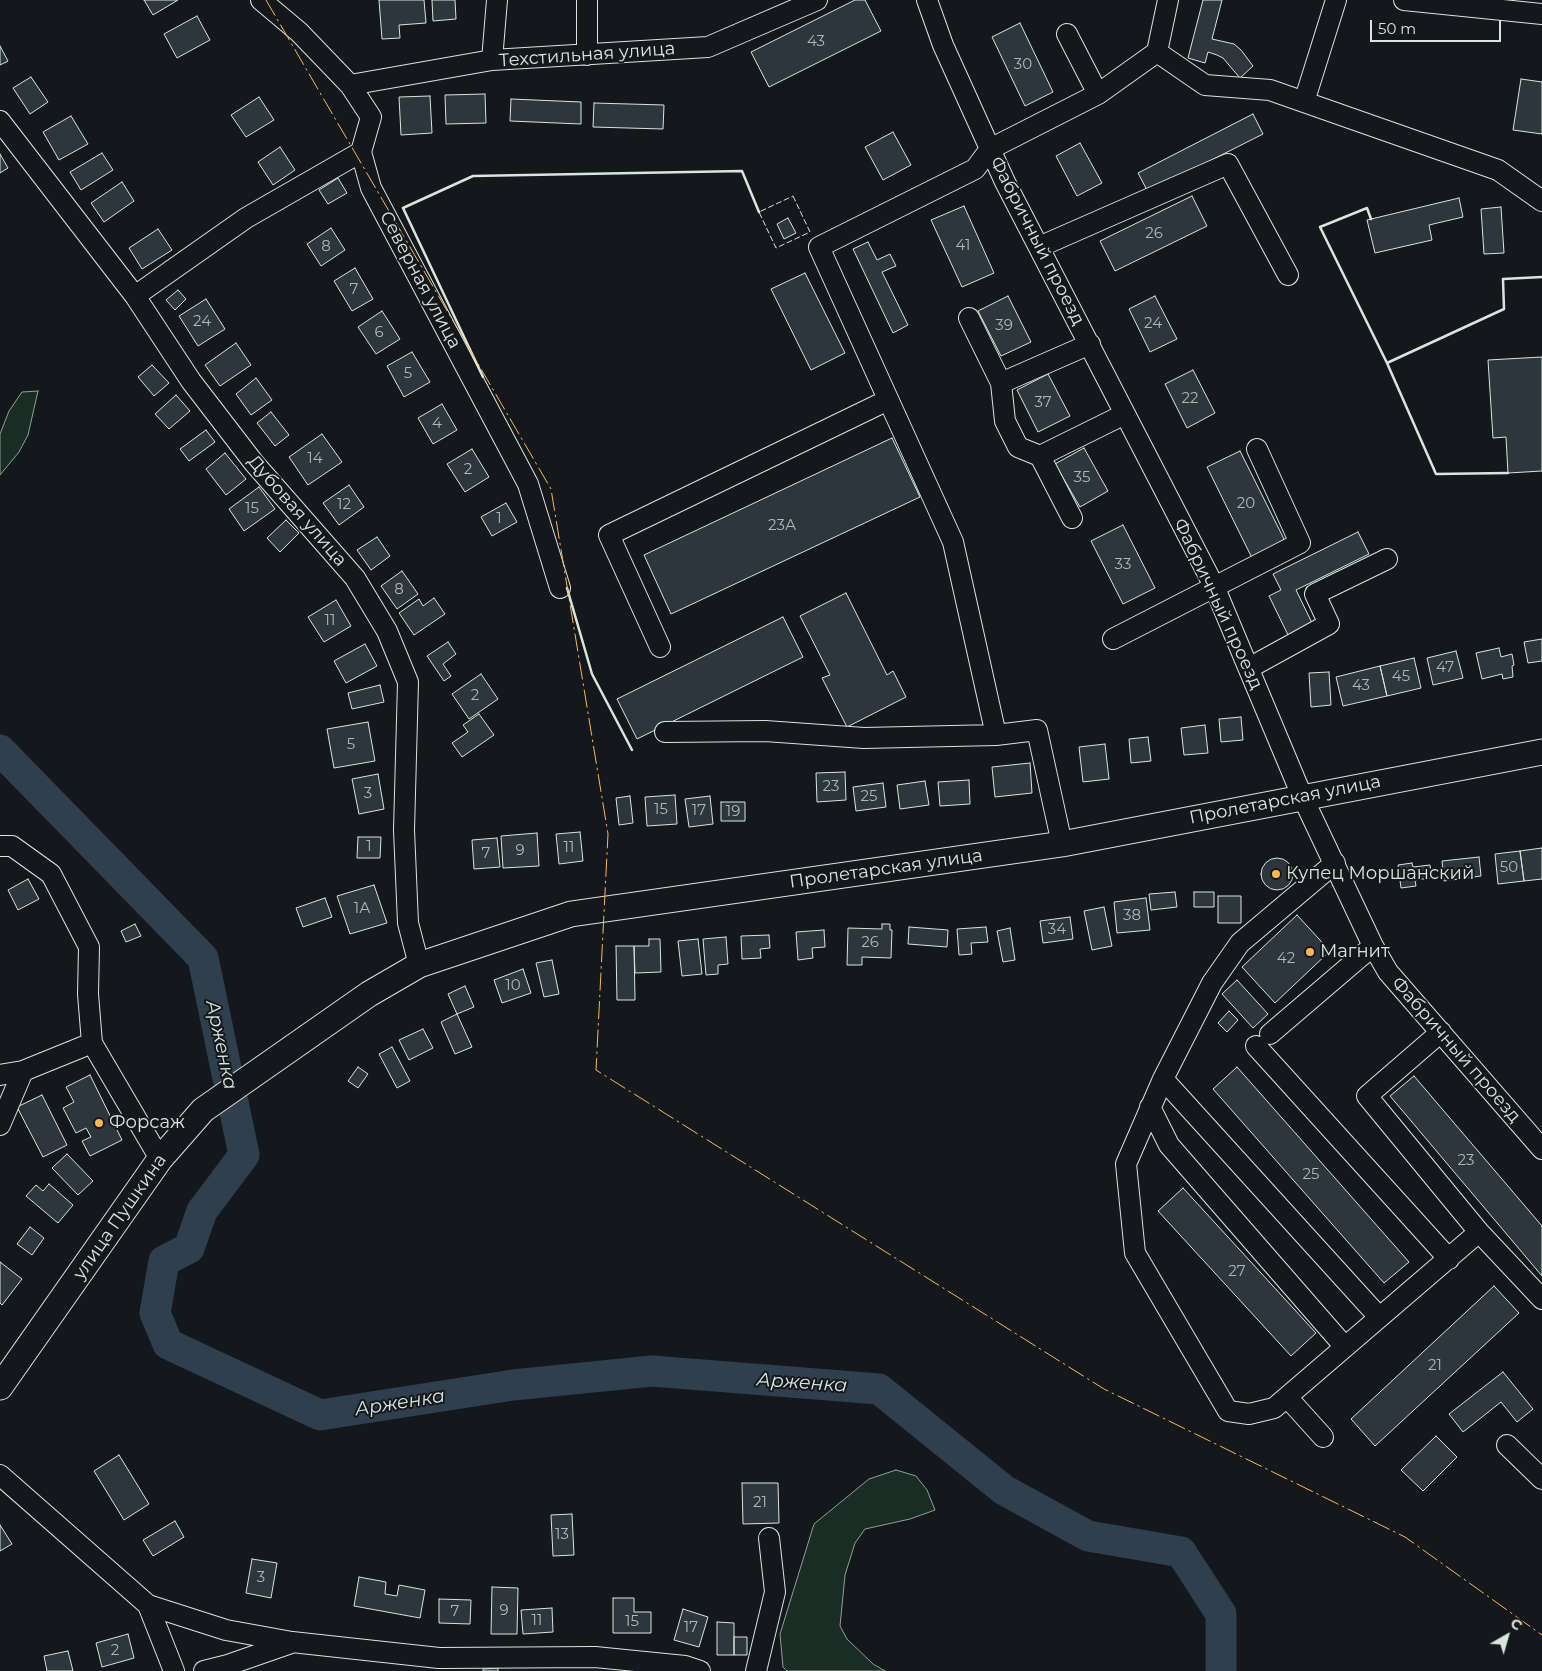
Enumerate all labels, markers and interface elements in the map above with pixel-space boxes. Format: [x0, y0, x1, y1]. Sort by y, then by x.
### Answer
scale bar [1372, 10, 1503, 42]
text: 50 m [1378, 19, 1416, 38]
house number: 43 [807, 33, 825, 51]
street label: Техстильная улица [498, 38, 676, 72]
house number: 30 [1014, 56, 1032, 74]
street label: Фабричный проезд [985, 153, 1089, 329]
street label: Северная улица [375, 208, 465, 352]
house number: 26 [1145, 225, 1163, 243]
house number: 41 [956, 237, 970, 255]
house number: 8 [321, 238, 331, 256]
house number: 7 [350, 281, 358, 299]
house number: 24 [193, 313, 211, 331]
house number: 24 [1144, 315, 1162, 333]
house number: 39 [995, 317, 1013, 335]
house number: 6 [374, 324, 384, 342]
house number: 5 [404, 365, 412, 383]
house number: 22 [1181, 390, 1199, 408]
house number: 37 [1034, 394, 1052, 412]
house number: 4 [432, 415, 442, 433]
house number: 14 [307, 450, 323, 468]
street label: Дубовая улица [243, 451, 351, 571]
house number: 2 [464, 461, 472, 479]
house number: 35 [1074, 469, 1090, 487]
house number: 20 [1237, 495, 1255, 513]
house number: 12 [337, 496, 351, 514]
house number: 15 [245, 500, 259, 518]
house number: 1 [496, 510, 502, 528]
street label: Фабричный проезд [1169, 515, 1267, 693]
house number: 23А [768, 517, 796, 535]
house number: 33 [1115, 556, 1131, 574]
house number: 8 [394, 581, 404, 599]
house number: 11 [325, 612, 335, 630]
house number: 47 [1436, 659, 1454, 677]
house number: 45 [1392, 668, 1410, 686]
house number: 43 [1352, 677, 1370, 695]
house number: 2 [471, 687, 479, 705]
house number: 5 [347, 736, 355, 754]
street label: Пролетарская улица [1187, 771, 1383, 829]
house number: 23 [823, 778, 839, 796]
house number: 3 [364, 785, 372, 803]
house number: 25 [860, 788, 878, 806]
house number: 15 [654, 801, 668, 819]
house number: 17 [692, 802, 706, 820]
house number: 19 [726, 803, 740, 821]
house number: 1 [366, 838, 372, 856]
house number: 11 [564, 839, 574, 857]
house number: 9 [515, 842, 525, 860]
house number: 7 [482, 845, 490, 863]
street label: Пролетарская улица [788, 845, 984, 893]
house number: 50 [1500, 859, 1518, 877]
place label: Купец Моршанский [1286, 863, 1474, 885]
marker: Купец Моршанский [1270, 868, 1282, 880]
house number: 1А [354, 900, 370, 918]
house number: 38 [1123, 907, 1141, 925]
house number: 34 [1048, 921, 1066, 939]
house number: 26 [861, 934, 879, 952]
place label: Магнит [1320, 941, 1389, 963]
marker: Магнит [1304, 946, 1316, 958]
house number: 42 [1277, 950, 1295, 968]
street label: Фабричный проезд [1387, 973, 1525, 1127]
house number: 10 [505, 977, 521, 995]
water label: Арженка [200, 998, 242, 1092]
place label: Форсаж [109, 1112, 185, 1134]
marker: Форсаж [93, 1117, 105, 1129]
street label: улица Пушкина [69, 1150, 171, 1284]
house number: 23 [1458, 1152, 1474, 1170]
house number: 25 [1302, 1166, 1320, 1184]
house number: 27 [1228, 1263, 1246, 1281]
house number: 21 [1428, 1357, 1442, 1375]
water label: Арженка [756, 1368, 848, 1398]
water label: Арженка [353, 1385, 447, 1421]
house number: 21 [753, 1494, 767, 1512]
house number: 13 [555, 1526, 569, 1544]
house number: 3 [257, 1569, 265, 1587]
house number: 9 [499, 1602, 509, 1620]
house number: 7 [451, 1603, 459, 1621]
north arrow [1482, 1611, 1532, 1661]
house number: 11 [532, 1612, 542, 1630]
house number: 15 [625, 1613, 639, 1631]
text: С [1507, 1614, 1526, 1634]
house number: 17 [684, 1619, 698, 1637]
house number: 2 [111, 1642, 119, 1660]

